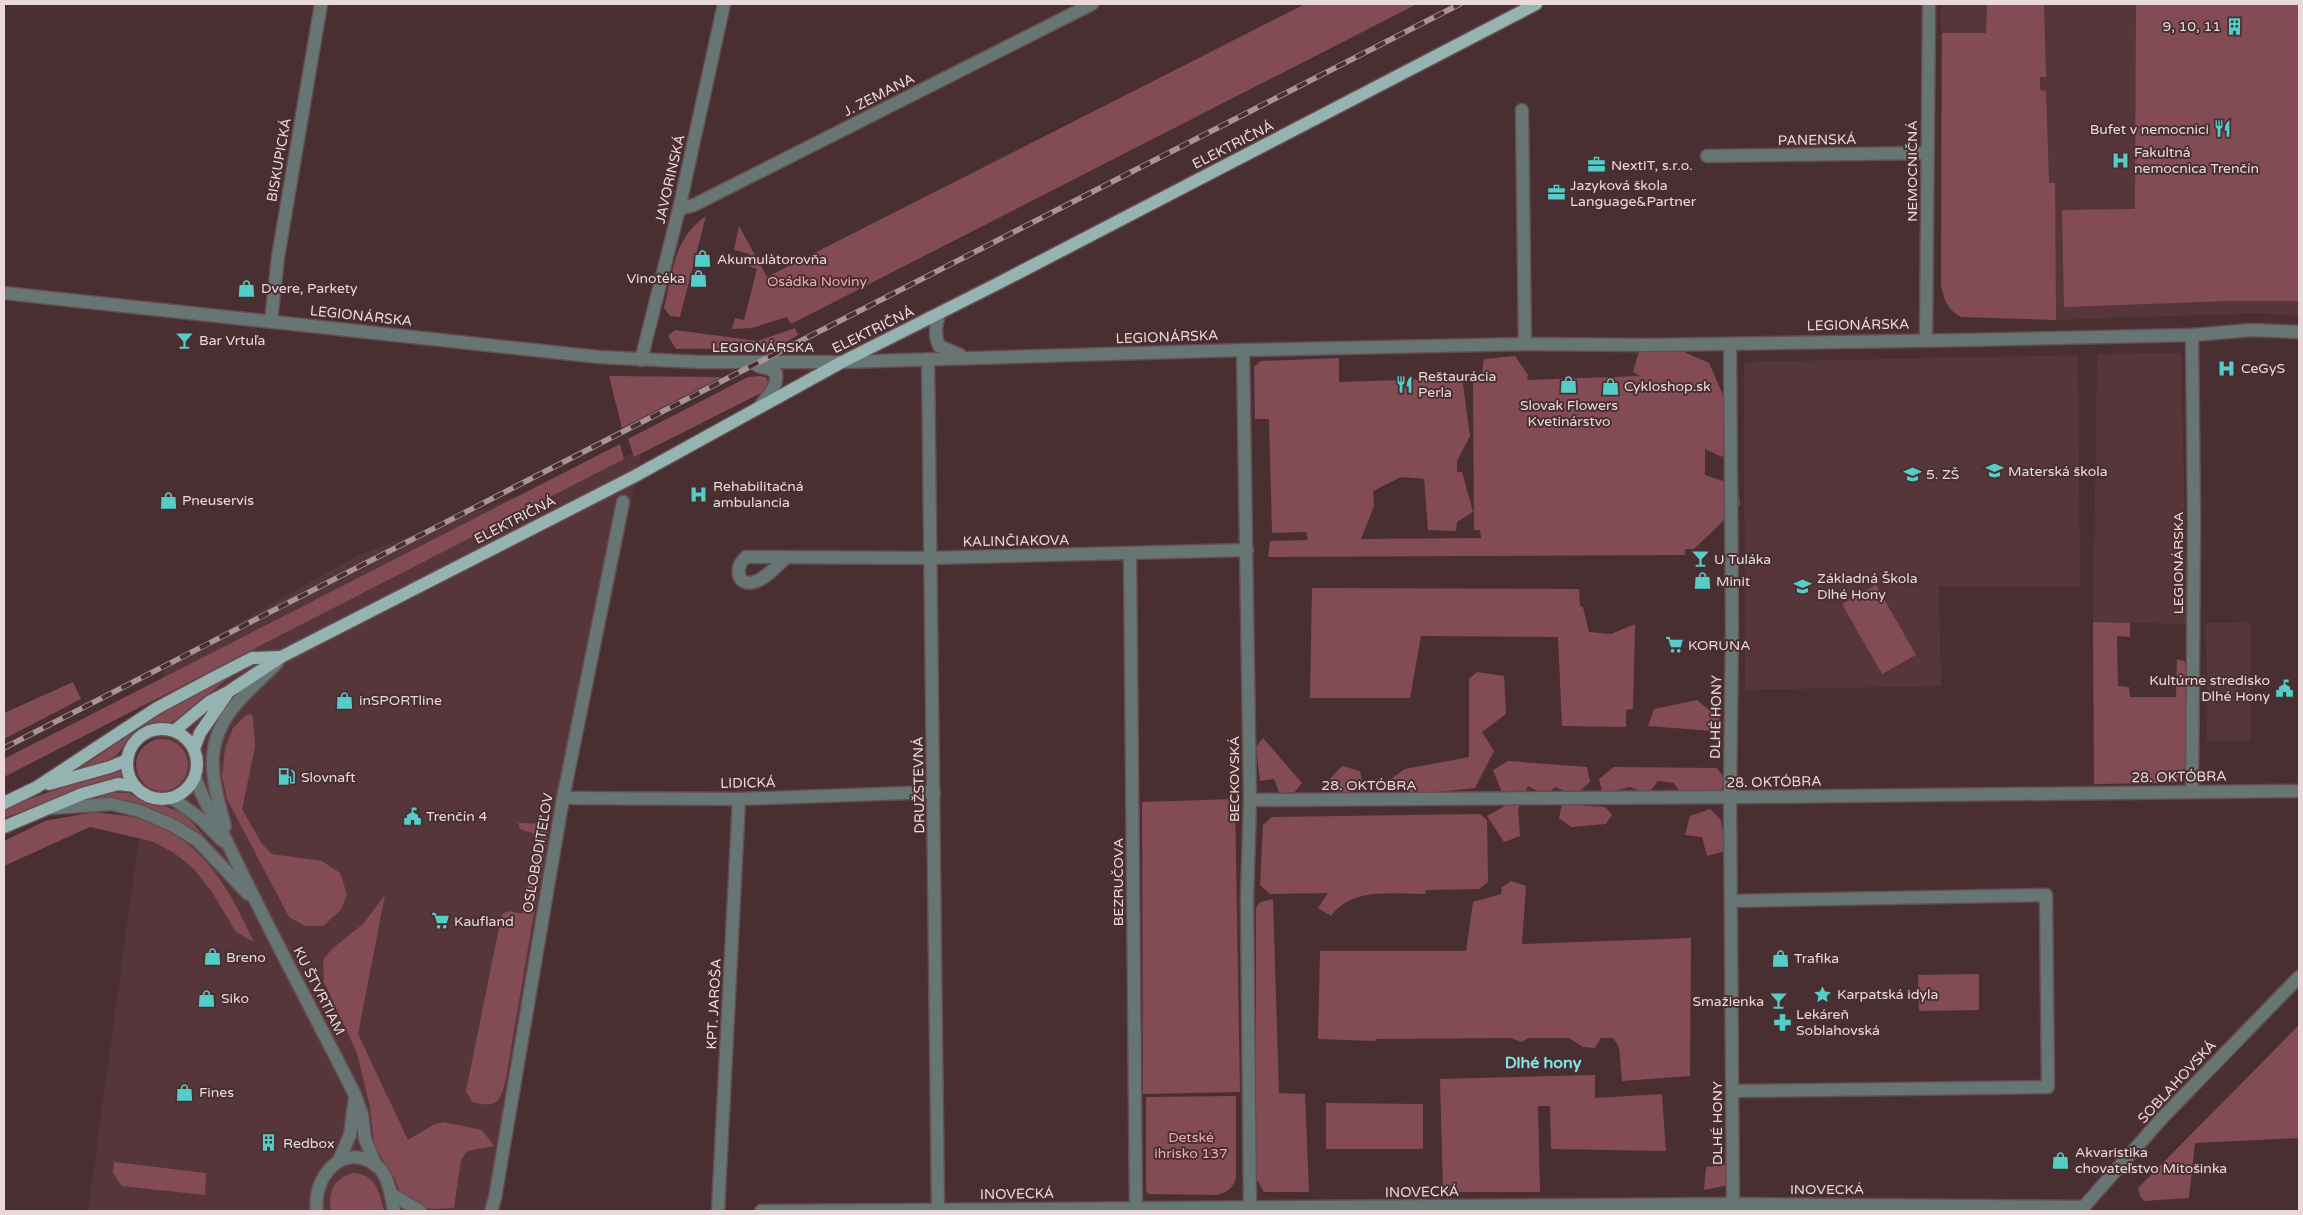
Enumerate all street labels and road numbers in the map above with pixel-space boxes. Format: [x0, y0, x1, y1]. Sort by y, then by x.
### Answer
street label: J. ZEMANA [841, 70, 917, 120]
street label: BISKUPICKÁ [263, 117, 295, 203]
street label: ELEKTRIČNÁ [1189, 117, 1277, 173]
street label: NEMOCNIČNÁ [1904, 120, 1921, 222]
street label: PANENSKÁ [1777, 131, 1857, 149]
street label: JAVORINSKÁ [652, 133, 688, 225]
street label: LEGIONÁRSKA [309, 302, 413, 330]
street label: ELEKTRIČNÁ [829, 303, 917, 357]
street label: LEGIONÁRSKA [1807, 316, 1909, 334]
street label: LEGIONÁRSKA [1115, 327, 1219, 347]
street label: LEGIONÁRSKA [712, 339, 814, 356]
street label: ELEKTRIČNÁ [471, 492, 559, 548]
street label: LEGIONÁRSKA [2170, 512, 2187, 614]
street label: KALINČIAKOVA [963, 532, 1069, 550]
street label: DLHÉ HONY [1707, 675, 1725, 759]
street label: DRUŽSTEVNÁ [910, 736, 928, 834]
street label: BECKOVSKÁ [1226, 736, 1243, 822]
street label: 28. OKTÓBRA [2131, 768, 2227, 786]
street label: 28. OKTÓBRA [1726, 773, 1822, 791]
street label: LIDICKÁ [720, 774, 776, 792]
street label: 28. OKTÓBRA [1321, 777, 1417, 794]
street label: OSLOBODITEĽOV [519, 791, 557, 914]
street label: BEZRUČOVA [1110, 838, 1127, 926]
street label: KU ŠTVRTIAM [289, 944, 349, 1038]
street label: KPT. JAROŠA [703, 958, 725, 1050]
street label: SOBLAHOVSKÁ [2134, 1037, 2220, 1127]
street label: DLHÉ HONY [1709, 1081, 1726, 1165]
street label: INOVECKÁ [1790, 1181, 1864, 1198]
street label: INOVECKÁ [1385, 1183, 1459, 1201]
street label: INOVECKÁ [980, 1185, 1054, 1203]

